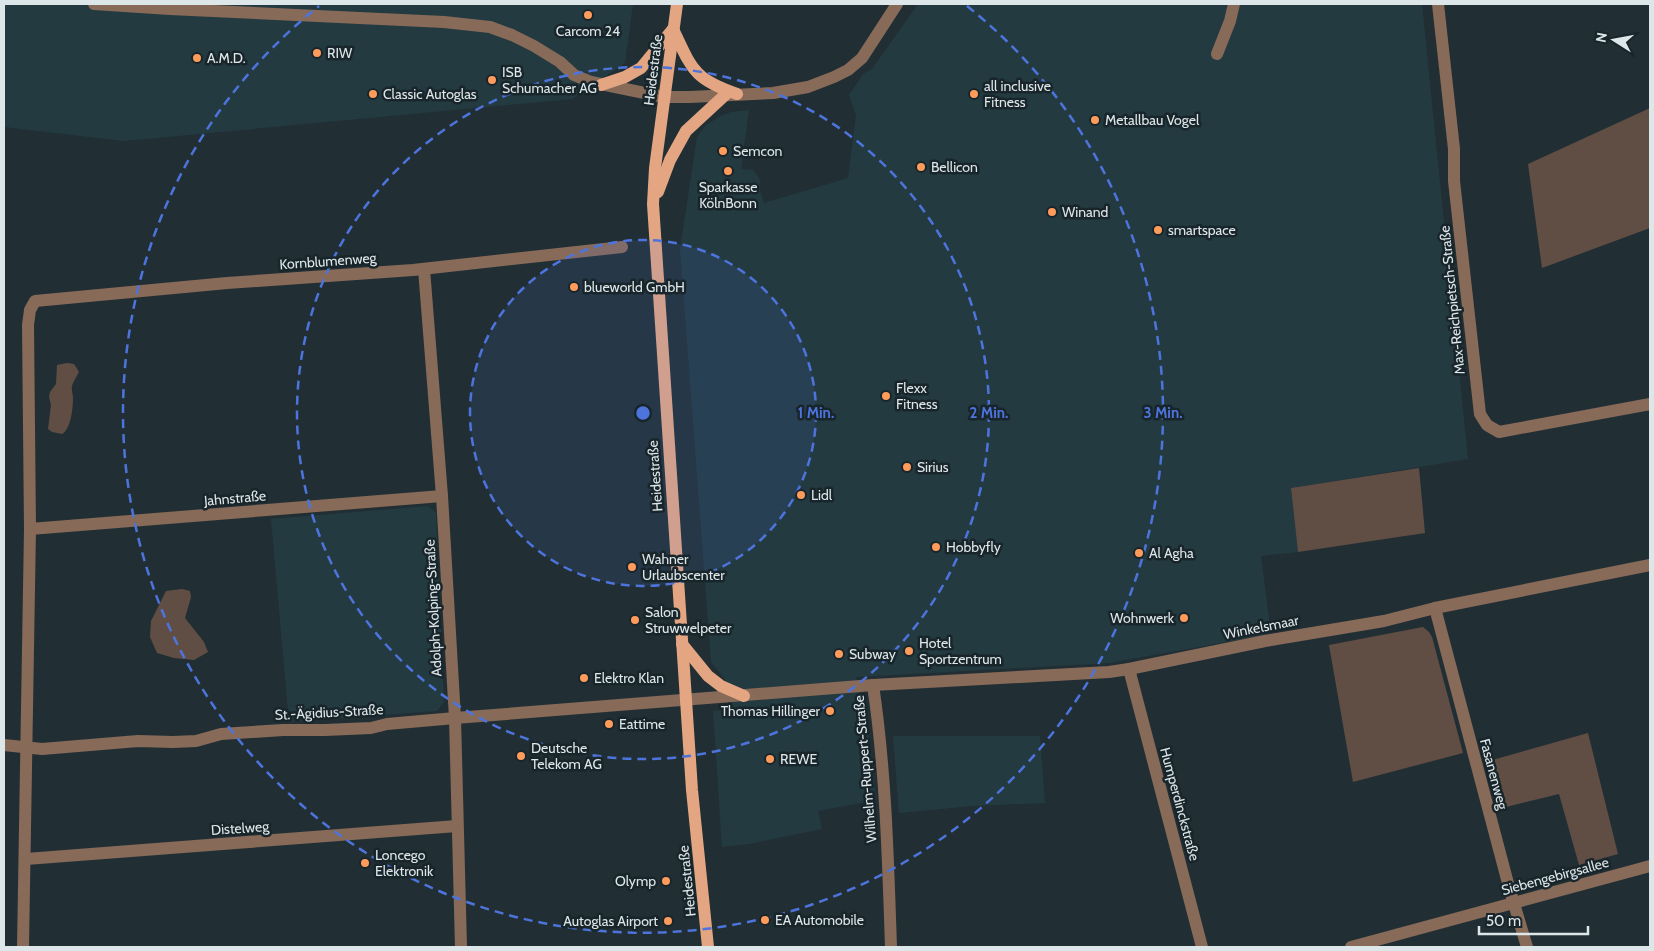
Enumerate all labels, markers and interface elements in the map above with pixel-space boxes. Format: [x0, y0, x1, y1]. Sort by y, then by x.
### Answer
marker: Carcom 24 [582, 9, 594, 21]
north arrow [1589, 15, 1639, 65]
place label: Carcom 24 [556, 22, 620, 40]
text: N [1591, 31, 1611, 44]
street label: Heidestraße [640, 33, 666, 107]
place label: RIW [327, 44, 353, 62]
marker: RIW [311, 47, 323, 59]
place label: A.M.D. [207, 49, 246, 67]
marker: A.M.D. [191, 52, 203, 64]
place label: ISB Schumacher AG [502, 63, 597, 97]
marker: ISB Schumacher AG [486, 74, 498, 86]
place label: all inclusive Fitness [984, 77, 1051, 111]
place label: Classic Autoglas [383, 85, 477, 103]
marker: Classic Autoglas [367, 88, 379, 100]
marker: all inclusive Fitness [968, 88, 980, 100]
place label: Metallbau Vogel [1105, 111, 1200, 129]
marker: Metallbau Vogel [1089, 114, 1101, 126]
place label: Semcon [733, 142, 783, 160]
marker: Semcon [717, 145, 729, 157]
place label: Bellicon [931, 158, 978, 176]
marker: Bellicon [915, 161, 927, 173]
marker: Sparkasse KölnBonn [722, 165, 734, 177]
place label: Sparkasse KölnBonn [699, 178, 757, 212]
place label: Winand [1062, 203, 1108, 221]
marker: Winand [1046, 206, 1058, 218]
place label: smartspace [1168, 221, 1236, 239]
marker: smartspace [1152, 224, 1164, 236]
street label: Max-Reichpietsch-Straße [1435, 225, 1469, 375]
street label: Kornblumenweg [279, 249, 378, 273]
place label: blueworld GmbH [584, 278, 685, 296]
marker: blueworld GmbH [568, 281, 580, 293]
place label: Flexx Fitness [896, 379, 938, 413]
marker: Flexx Fitness [880, 390, 892, 402]
centre of rings [634, 404, 652, 422]
text: 1 Min. [798, 404, 834, 422]
text: 2 Min. [970, 404, 1008, 422]
text: 3 Min. [1143, 404, 1183, 422]
street label: Heidestraße [644, 440, 666, 512]
place label: Sirius [917, 458, 949, 476]
marker: Sirius [901, 461, 913, 473]
street label: Jahnstraße [202, 486, 267, 510]
place label: Lidl [811, 486, 833, 504]
marker: Lidl [795, 489, 807, 501]
place label: Hobbyfly [946, 538, 1001, 556]
street label: Adolph-Kolping-Straße [420, 539, 446, 677]
marker: Hobbyfly [930, 541, 942, 553]
place label: Al Agha [1149, 544, 1194, 562]
marker: Al Agha [1133, 547, 1145, 559]
place label: Wahner Urlaubscenter [642, 550, 725, 584]
marker: Wahner Urlaubscenter [626, 561, 638, 573]
place label: Salon Struwwelpeter [645, 603, 732, 637]
place label: Wohnwerk [1110, 609, 1175, 627]
street label: Winkelsmaar [1222, 611, 1301, 643]
marker: Wohnwerk [1178, 612, 1190, 624]
marker: Salon Struwwelpeter [629, 614, 641, 626]
place label: Hotel Sportzentrum [919, 634, 1002, 668]
place label: Subway [849, 645, 896, 663]
marker: Hotel Sportzentrum [903, 645, 915, 657]
marker: Subway [833, 648, 845, 660]
place label: Elektro Klan [594, 669, 664, 687]
marker: Elektro Klan [578, 672, 590, 684]
street label: Wilhelm-Ruppert-Straße [850, 695, 880, 843]
street label: St.-Ägidius-Straße [274, 700, 384, 724]
place label: Thomas Hillinger [721, 702, 821, 720]
marker: Thomas Hillinger [824, 705, 836, 717]
place label: Eattime [619, 715, 665, 733]
marker: Eattime [603, 718, 615, 730]
street label: Fasanenweg [1476, 737, 1512, 812]
place label: Deutsche Telekom AG [531, 739, 602, 773]
street label: Humperdinckstraße [1156, 745, 1204, 863]
marker: Deutsche Telekom AG [515, 750, 527, 762]
place label: REWE [780, 750, 817, 768]
marker: REWE [764, 753, 776, 765]
street label: Distelweg [210, 817, 271, 839]
street label: Heidestraße [674, 845, 700, 917]
place label: Loncego Elektronik [375, 846, 434, 880]
street label: Siebengebirgsallee [1499, 853, 1611, 899]
marker: Loncego Elektronik [359, 857, 371, 869]
place label: Olymp [615, 872, 656, 890]
marker: Olymp [660, 875, 672, 887]
scale bar [1479, 904, 1588, 936]
place label: EA Automobile [775, 911, 864, 929]
place label: Autoglas Airport [563, 912, 658, 930]
text: 50 m [1486, 912, 1521, 930]
marker: EA Automobile [759, 914, 771, 926]
marker: Autoglas Airport [662, 915, 674, 927]

